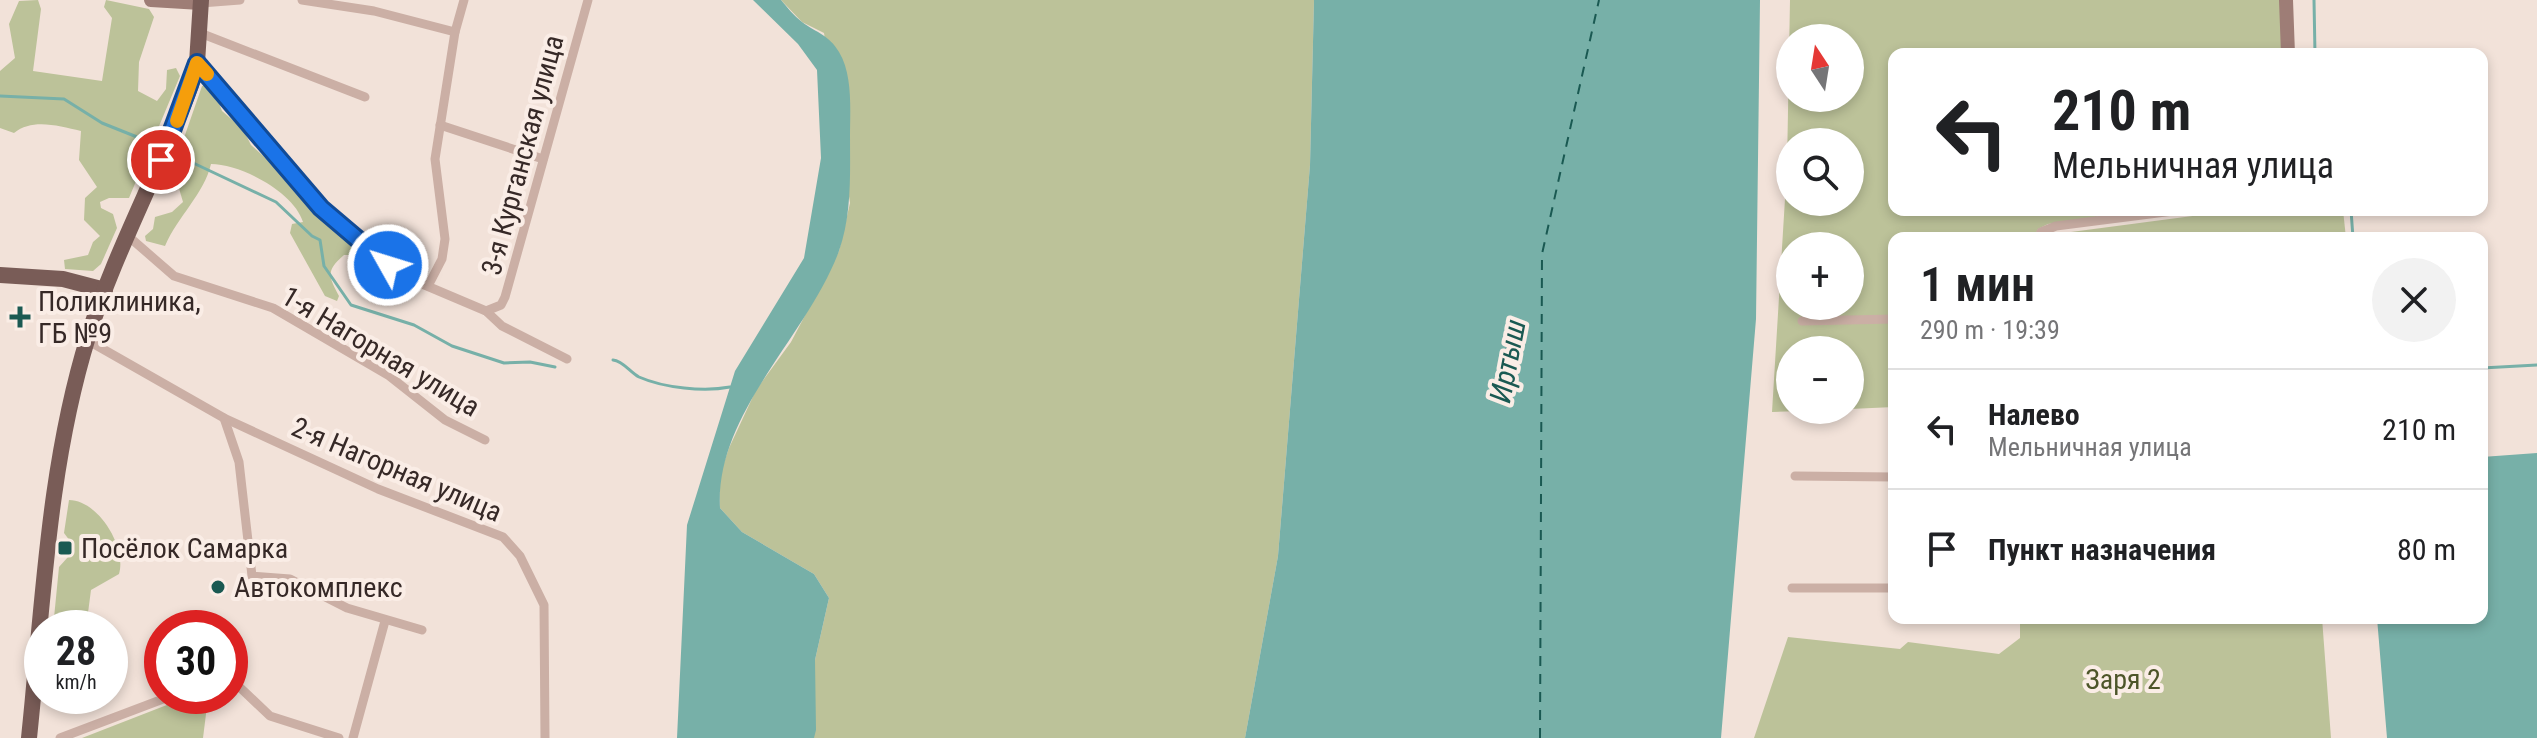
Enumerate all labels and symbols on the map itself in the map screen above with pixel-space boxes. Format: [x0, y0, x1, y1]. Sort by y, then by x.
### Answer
north arrow [1776, 24, 1864, 112]
street label: 3-я Курганская улица [475, 32, 570, 279]
pin [127, 126, 195, 194]
position arrow [346, 223, 430, 307]
street label: 1-я Нагорная улица [276, 279, 486, 423]
place label: Поликлиника, ГБ №9 [38, 285, 201, 350]
marker: Поликлиника, ГБ №9 [9, 306, 31, 328]
water label: Иртыш [1482, 316, 1533, 405]
street label: 2-я Нагорная улица [287, 410, 507, 529]
place label: Посёлок Самарка [81, 532, 288, 565]
marker: Посёлок Самарка [56, 539, 74, 557]
place label: Автокомплекс [234, 571, 403, 604]
marker: Автокомплекс [209, 578, 227, 596]
speed limit sign: 30 [144, 610, 248, 714]
park label: Заря 2 [2085, 663, 2161, 696]

